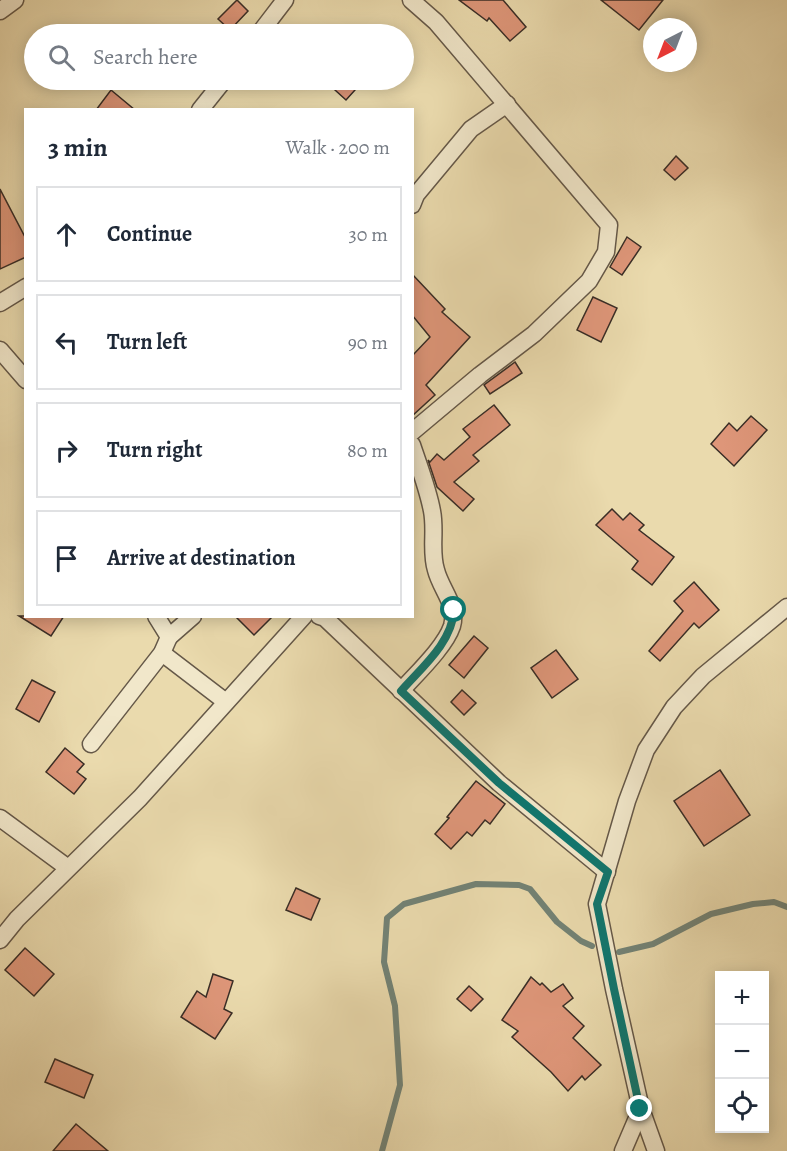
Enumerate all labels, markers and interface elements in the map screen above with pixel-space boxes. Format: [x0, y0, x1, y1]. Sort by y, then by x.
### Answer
north arrow [643, 18, 697, 72]
search box [24, 24, 414, 90]
icon: search [45, 41, 78, 74]
text: Search here [93, 42, 198, 72]
text: 3 min [48, 130, 108, 165]
text: Walk · 200 m [286, 134, 390, 161]
icon: ahead [50, 218, 83, 251]
text: Continue [107, 219, 192, 249]
text: 30 m [348, 221, 388, 248]
icon: left [50, 326, 83, 359]
text: Turn left [107, 327, 187, 357]
text: 90 m [348, 329, 388, 356]
icon: right [50, 434, 83, 467]
text: Turn right [107, 435, 203, 465]
text: 80 m [347, 437, 388, 464]
icon: arrive [50, 542, 83, 575]
text: Arrive at destination [107, 543, 296, 573]
route start [440, 596, 466, 622]
map controls [715, 971, 769, 1133]
button: + [715, 971, 769, 1025]
button: − [715, 1025, 769, 1079]
button: locate [715, 1079, 769, 1133]
route end [626, 1095, 652, 1121]

